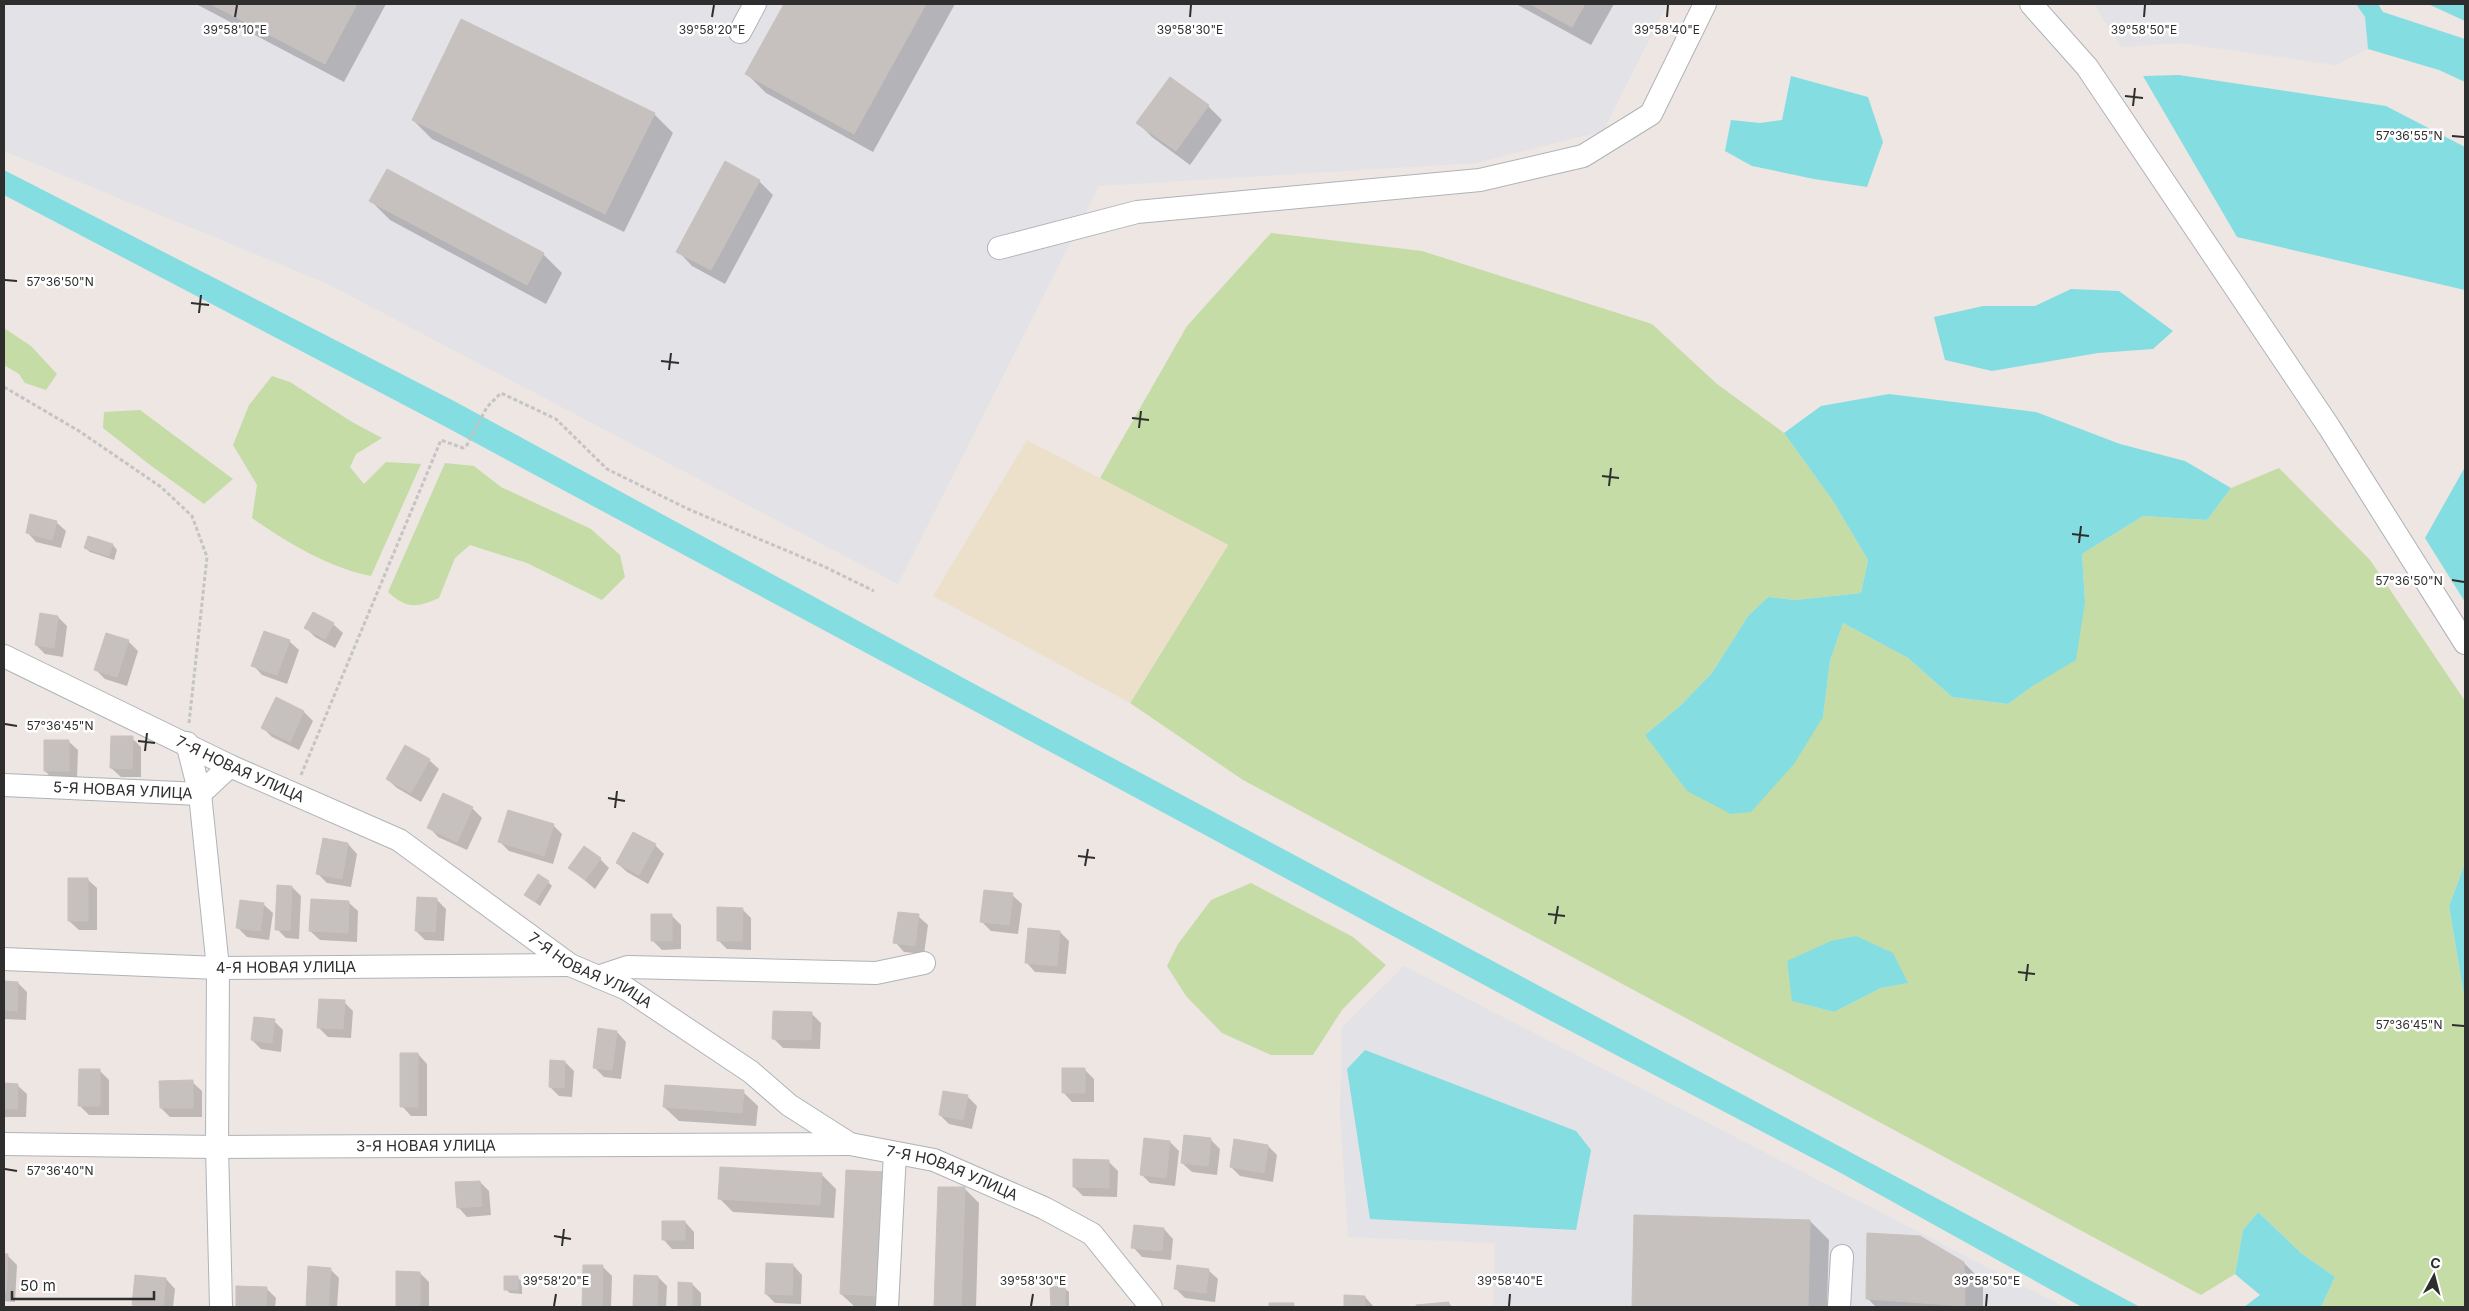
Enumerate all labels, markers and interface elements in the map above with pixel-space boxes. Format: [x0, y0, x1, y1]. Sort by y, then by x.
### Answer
text: 39°58'10"E [203, 22, 267, 37]
text: 39°58'20"E [679, 22, 745, 37]
text: 39°58'30"E [1157, 22, 1223, 37]
text: 39°58'40"E [1634, 22, 1700, 37]
text: 39°58'50"E [2111, 22, 2177, 37]
text: 57°36'55"N [2375, 128, 2443, 143]
text: 57°36'50"N [26, 274, 94, 289]
text: 57°36'50"N [2375, 573, 2443, 588]
text: 57°36'45"N [27, 718, 93, 733]
street label: 7-Я НОВАЯ УЛИЦА [173, 731, 307, 806]
street label: 5-Я НОВАЯ УЛИЦА [53, 777, 193, 803]
street label: 7-Я НОВАЯ УЛИЦА [525, 928, 656, 1012]
street label: 4-Я НОВАЯ УЛИЦА [216, 957, 356, 977]
text: 57°36'45"N [2376, 1017, 2442, 1032]
street label: 3-Я НОВАЯ УЛИЦА [356, 1136, 496, 1155]
street label: 7-Я НОВАЯ УЛИЦА [885, 1141, 1021, 1204]
text: 57°36'40"N [26, 1163, 94, 1178]
north arrow [2409, 1251, 2459, 1301]
text: С [2429, 1254, 2442, 1272]
scale bar [12, 1268, 155, 1300]
text: 39°58'20"E [523, 1273, 589, 1288]
text: 39°58'30"E [1000, 1273, 1066, 1288]
text: 39°58'40"E [1477, 1273, 1543, 1288]
text: 39°58'50"E [1954, 1273, 2020, 1288]
text: 50 m [20, 1276, 56, 1295]

